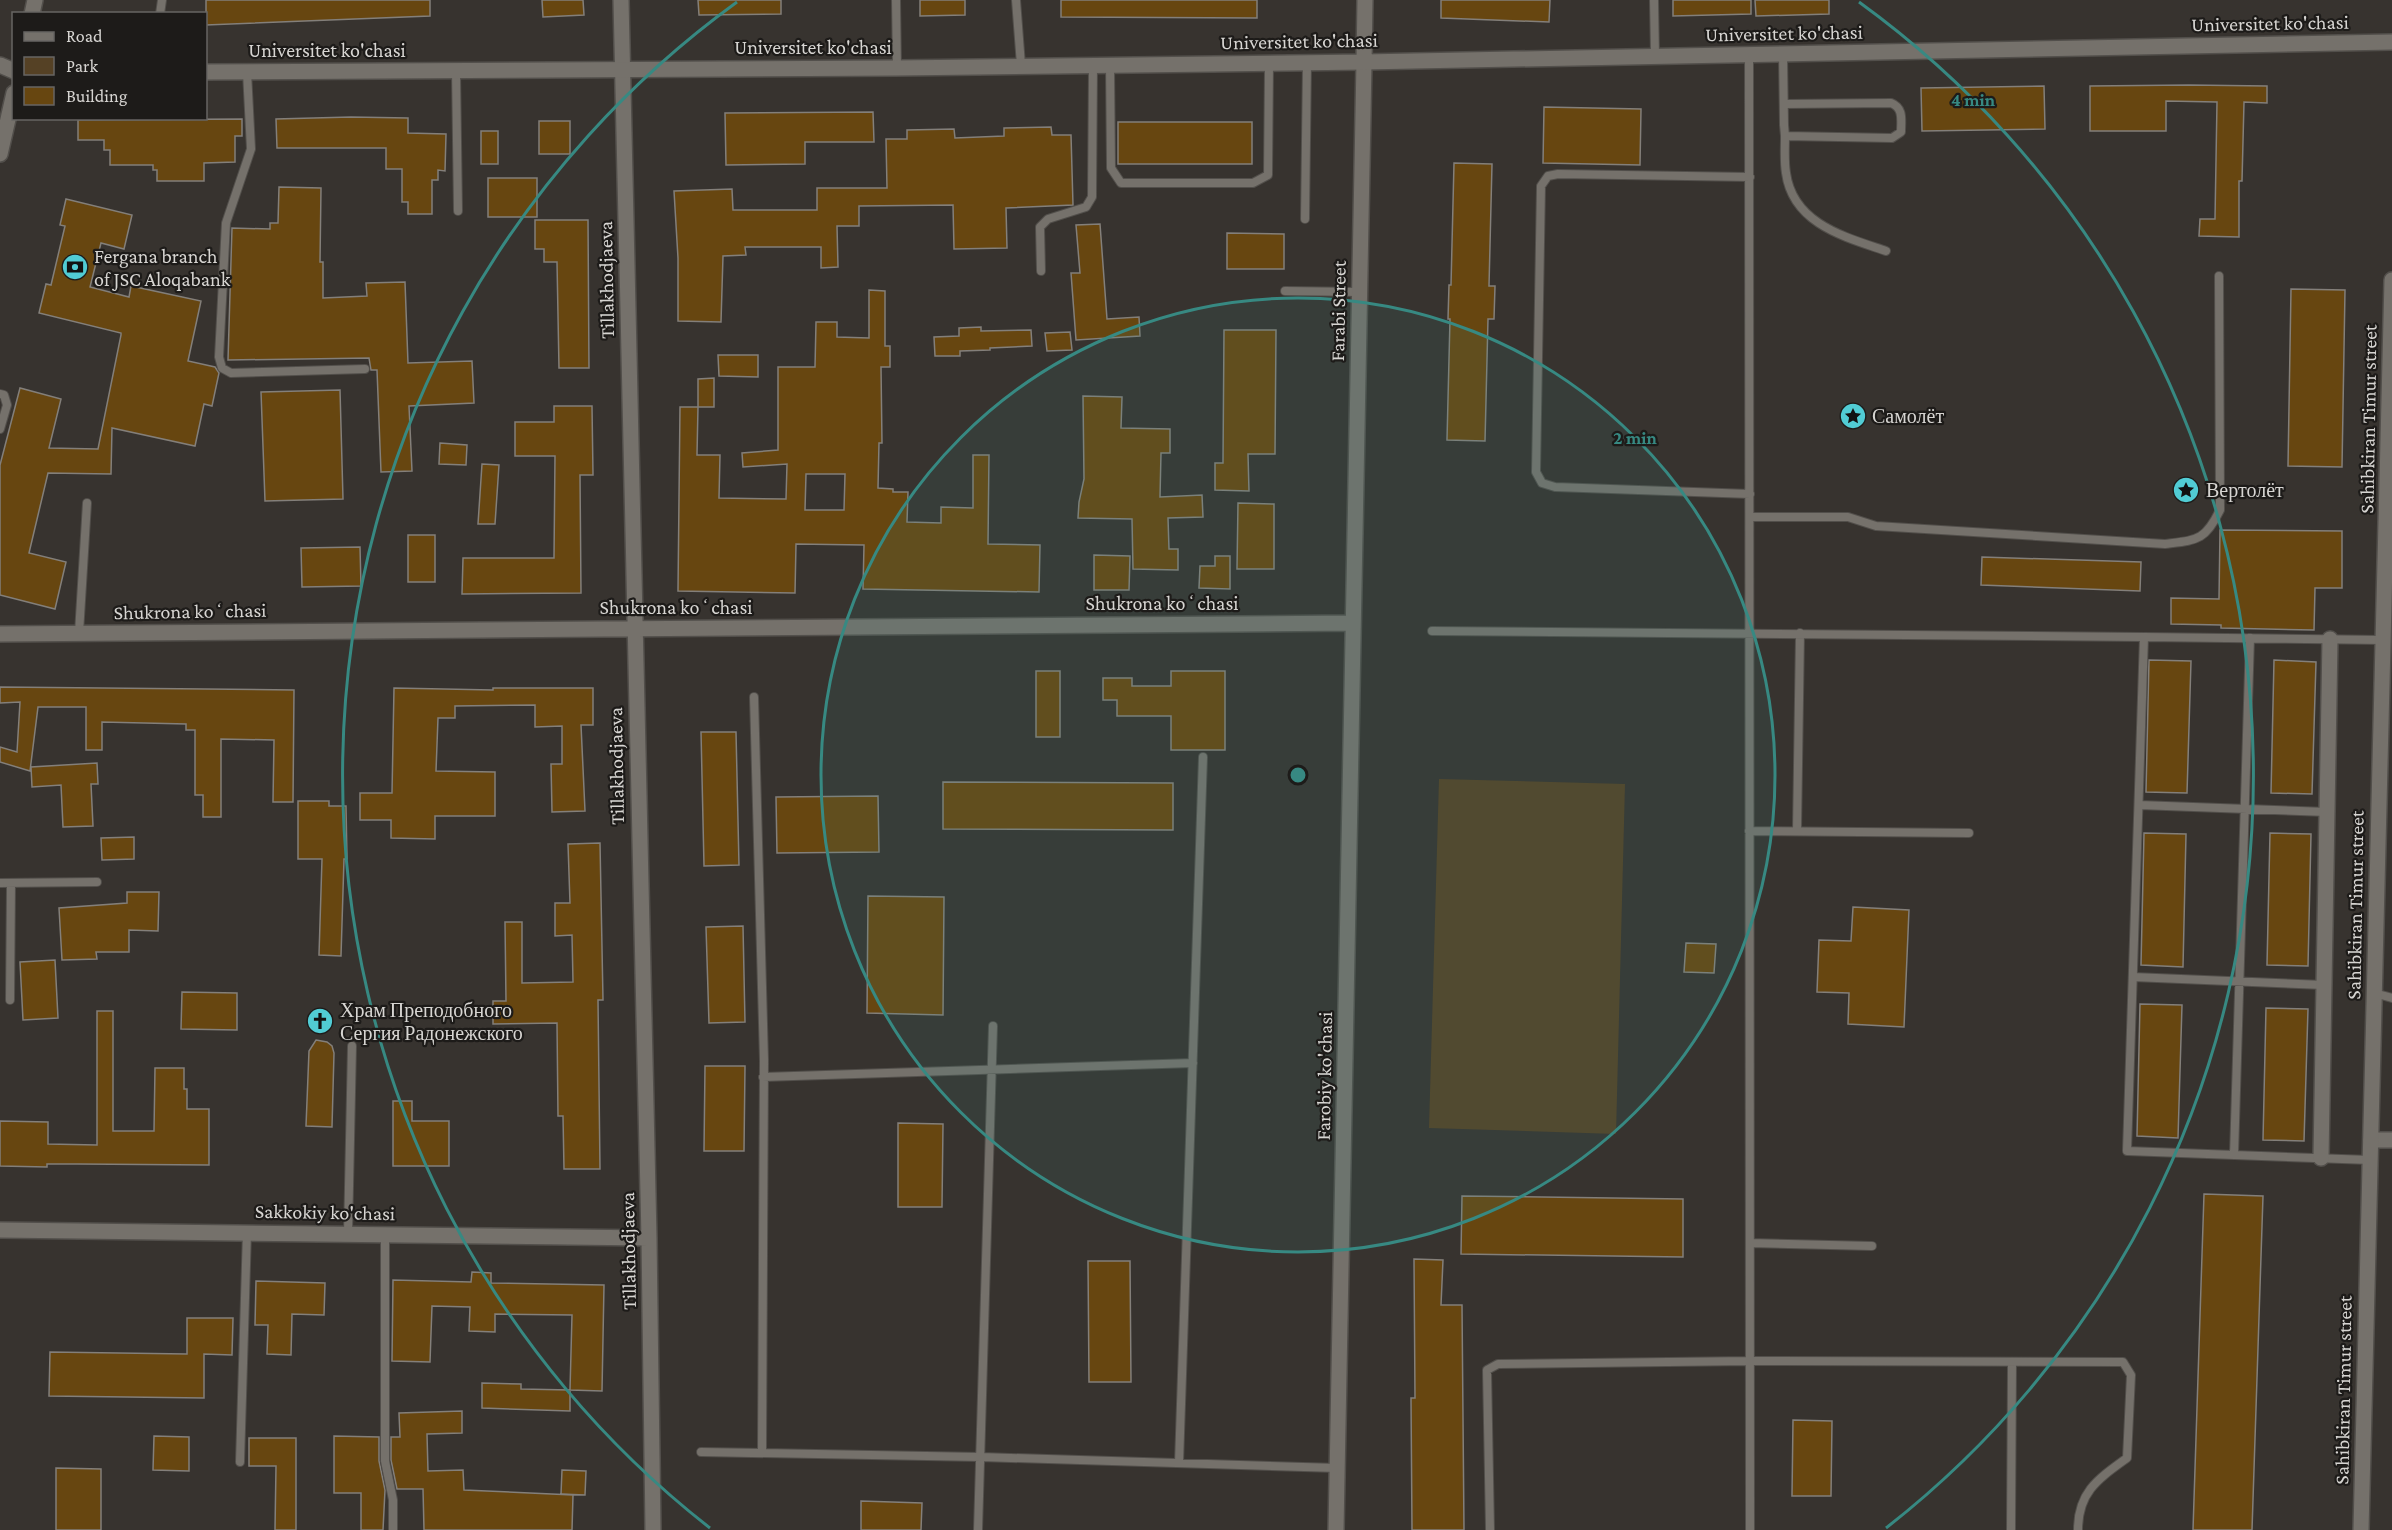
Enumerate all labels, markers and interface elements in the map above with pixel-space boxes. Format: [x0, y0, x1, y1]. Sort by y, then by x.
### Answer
street label: Universitet ko'chasi [2191, 11, 2349, 35]
legend [12, 12, 207, 120]
street label: Universitet ko'chasi [1705, 21, 1863, 45]
text: Road [66, 26, 103, 46]
street label: Universitet ko'chasi [1220, 29, 1378, 53]
street label: Universitet ko'chasi [734, 36, 892, 58]
street label: Universitet ko'chasi [248, 39, 406, 61]
text: Park [66, 56, 98, 76]
text: Building [66, 86, 128, 106]
text: 4 min [1951, 90, 1996, 110]
street label: Tillakhodjaeva [594, 221, 619, 339]
place label: Fergana branch of JSC Aloqabank [94, 245, 231, 291]
bank icon: Fergana branch of JSC Aloqabank [60, 252, 90, 282]
street label: Farabi Street [1326, 260, 1350, 362]
street label: Sahibkiran Timur street [2355, 324, 2381, 514]
place icon: Самолёт [1838, 401, 1868, 431]
place label: Самолёт [1872, 405, 1944, 427]
text: 2 min [1613, 428, 1657, 448]
place icon: Вертолёт [2171, 475, 2201, 505]
place label: Вертолёт [2206, 479, 2284, 502]
street label: Shukrona koʻchasi [1086, 592, 1238, 614]
street label: Shukrona koʻchasi [600, 596, 752, 618]
street label: Shukrona koʻchasi [113, 599, 267, 623]
street label: Tillakhodjaeva [604, 707, 629, 825]
centre of rings [1288, 765, 1308, 785]
street label: Sahibkiran Timur street [2342, 810, 2368, 1000]
place label: Храм Преподобного Сергия Радонежского [340, 999, 523, 1045]
church icon: Храм Преподобного Сергия Радонежского [305, 1006, 335, 1036]
street label: Farobiy ko'chasi [1312, 1011, 1337, 1141]
street label: Tillakhodjaeva [616, 1192, 641, 1310]
street label: Sakkokiy ko'chasi [255, 1200, 395, 1225]
street label: Sahibkiran Timur street [2330, 1295, 2356, 1485]

